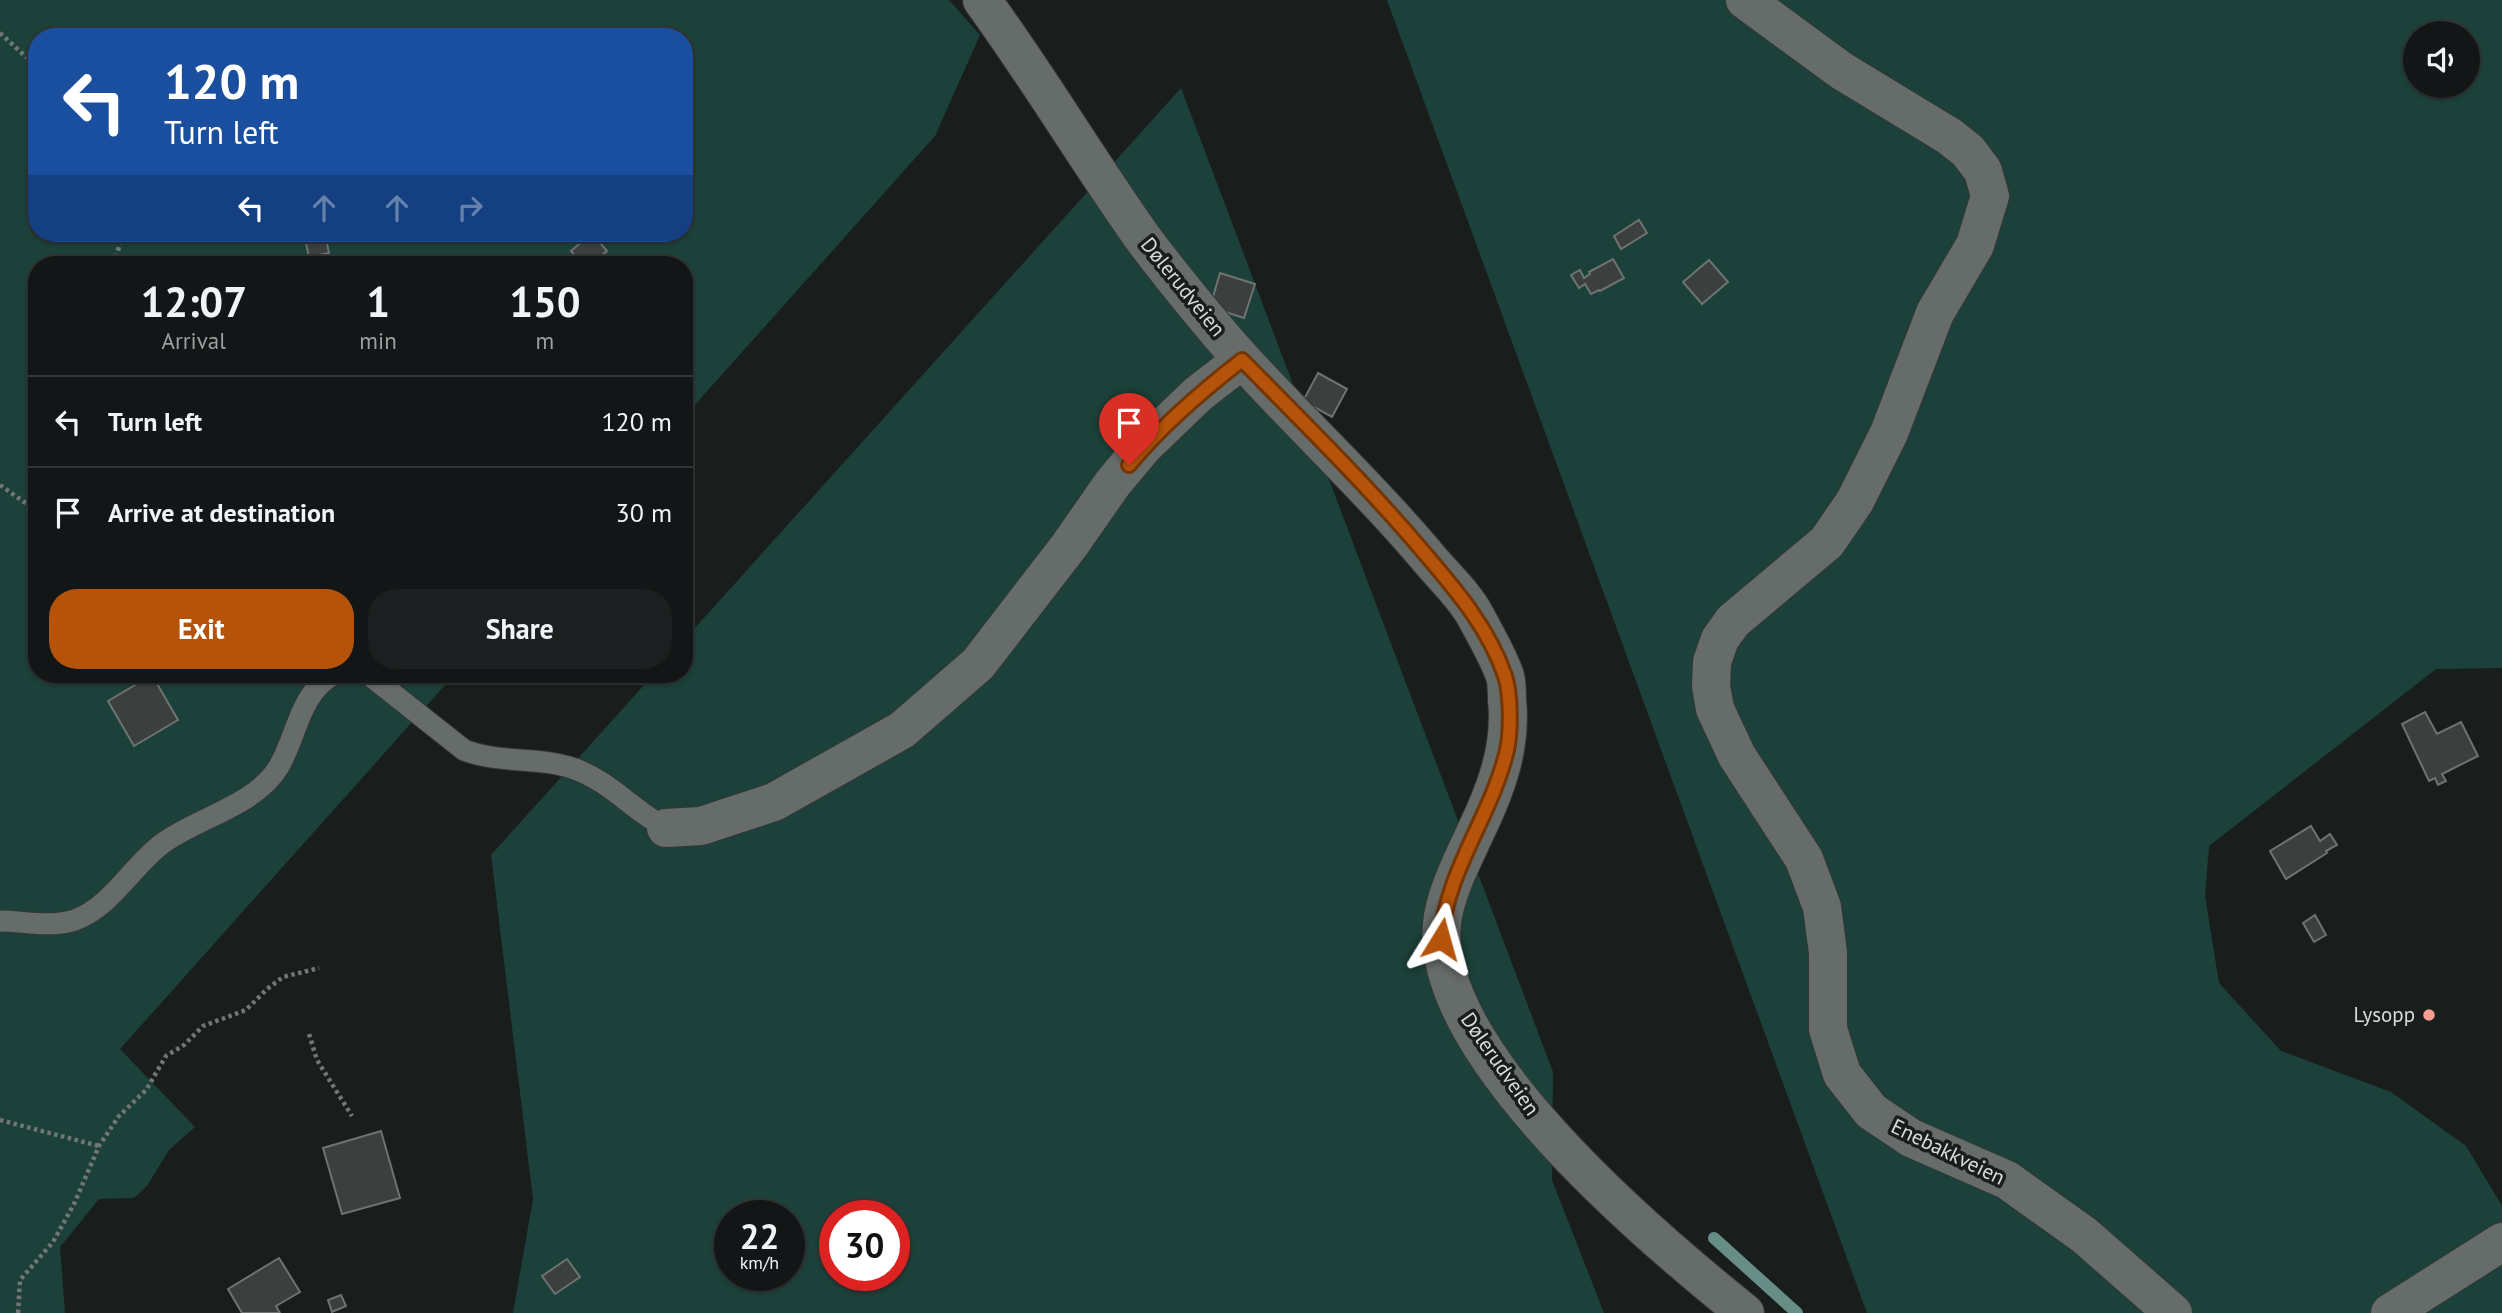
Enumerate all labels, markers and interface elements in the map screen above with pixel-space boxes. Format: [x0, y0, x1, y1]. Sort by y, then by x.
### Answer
map controls [2403, 21, 2480, 98]
button: sound [2403, 21, 2480, 98]
text: 120 m [164, 49, 299, 113]
icon: left [49, 56, 140, 147]
text: Turn left [164, 111, 279, 153]
icon: left [232, 189, 270, 227]
icon: ahead [305, 189, 343, 227]
icon: ahead [378, 189, 416, 227]
icon: right [451, 189, 489, 227]
street label: Dølerudveien [1135, 232, 1232, 342]
text: 12:07 [140, 274, 247, 329]
text: 1 [366, 274, 390, 329]
text: 150 [509, 274, 581, 329]
text: Arrival [161, 326, 226, 355]
text: min [359, 326, 397, 355]
text: m [536, 326, 554, 355]
pin [1099, 393, 1159, 465]
icon: left [49, 403, 87, 441]
icon: arrive [1110, 404, 1148, 442]
text: Turn left [108, 405, 202, 438]
text: 120 m [601, 405, 672, 438]
icon: arrive [49, 494, 87, 532]
text: Arrive at destination [108, 496, 335, 529]
text: 30 m [616, 496, 672, 529]
button: Exit [49, 589, 354, 669]
button: Share [368, 589, 672, 669]
position arrow [1404, 902, 1478, 976]
place label: Lysopp [2354, 1001, 2415, 1028]
street label: Dølerudveien [1455, 1007, 1546, 1121]
marker: Lysopp [2421, 1007, 2437, 1023]
street label: Enebakkveien [1887, 1112, 2010, 1191]
speed limit sign: 30 [819, 1200, 910, 1291]
text: 22 [740, 1213, 779, 1259]
text: km/h [740, 1251, 779, 1274]

